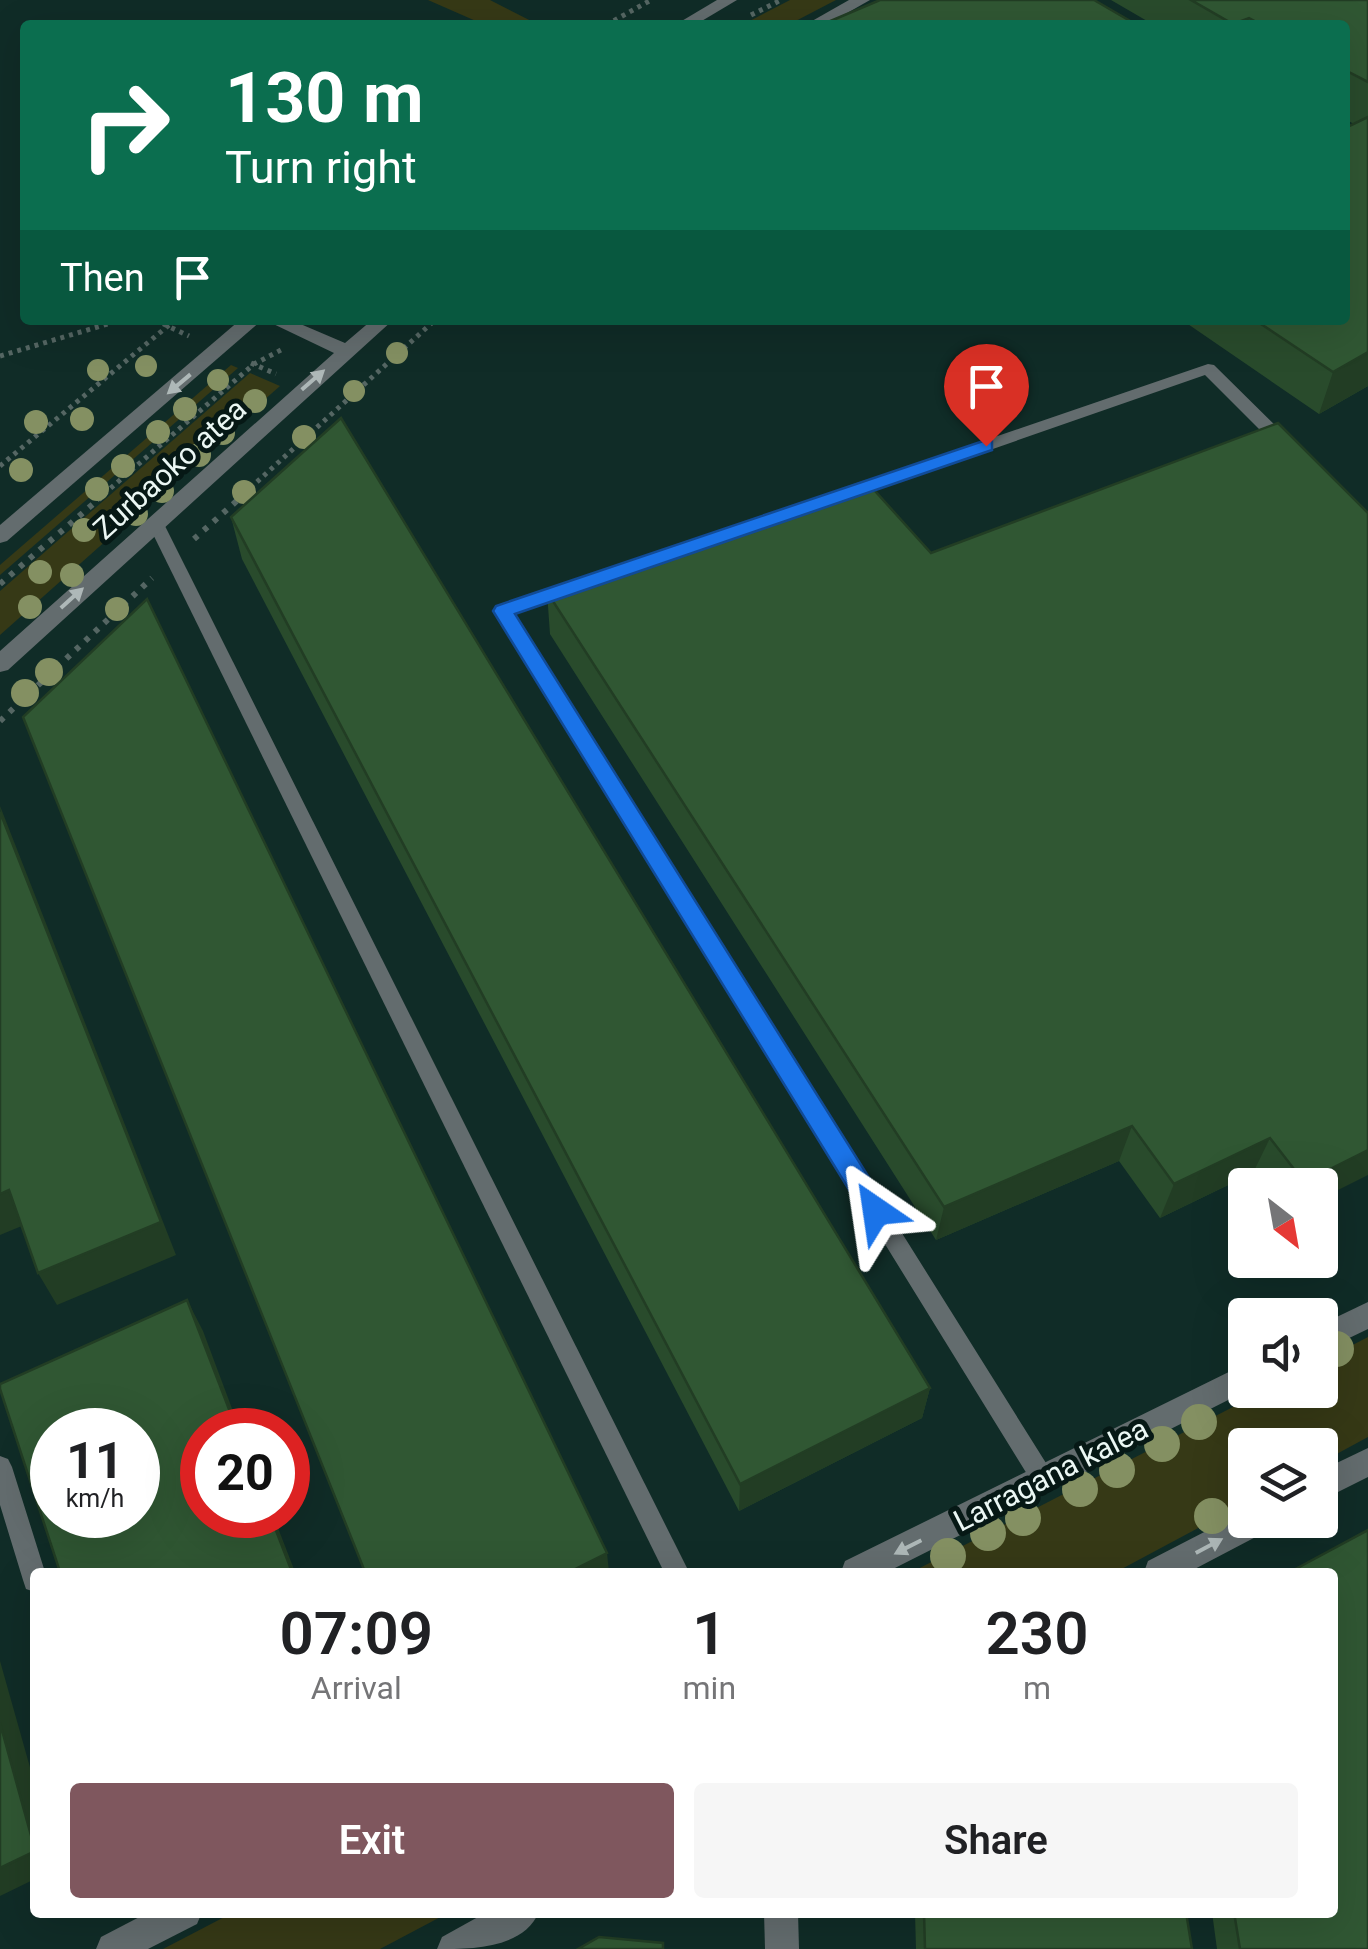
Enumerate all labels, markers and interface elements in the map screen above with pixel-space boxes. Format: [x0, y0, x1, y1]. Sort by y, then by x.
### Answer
text: 130 m [225, 57, 424, 139]
icon: right [60, 60, 190, 190]
text: Turn right [225, 141, 417, 194]
icon: arrive [165, 250, 220, 305]
text: Then [60, 256, 145, 300]
pin [944, 344, 1029, 447]
icon: arrive [959, 359, 1014, 414]
one-way arrow [300, 370, 325, 392]
one-way arrow [166, 373, 191, 395]
street label: Zurbaoko atea [86, 391, 253, 546]
one-way arrow [59, 588, 84, 610]
position arrow [824, 1159, 928, 1263]
north arrow [1228, 1168, 1338, 1278]
map controls [1228, 1168, 1338, 1538]
button: sound [1228, 1298, 1338, 1408]
speed limit sign: 20 [180, 1408, 310, 1538]
street label: Larragana kalea [948, 1411, 1154, 1539]
button: layers [1228, 1428, 1338, 1538]
text: 11 [66, 1432, 124, 1490]
text: km/h [66, 1484, 124, 1513]
one-way arrow [893, 1538, 922, 1555]
one-way arrow [1194, 1538, 1223, 1555]
text: 07:09 [280, 1598, 433, 1669]
text: 1 [692, 1598, 726, 1669]
text: 230 [986, 1598, 1088, 1669]
text: Arrival [311, 1669, 402, 1707]
text: min [683, 1669, 736, 1707]
text: m [1023, 1669, 1051, 1707]
button: Exit [70, 1783, 674, 1898]
button: Share [694, 1783, 1298, 1898]

